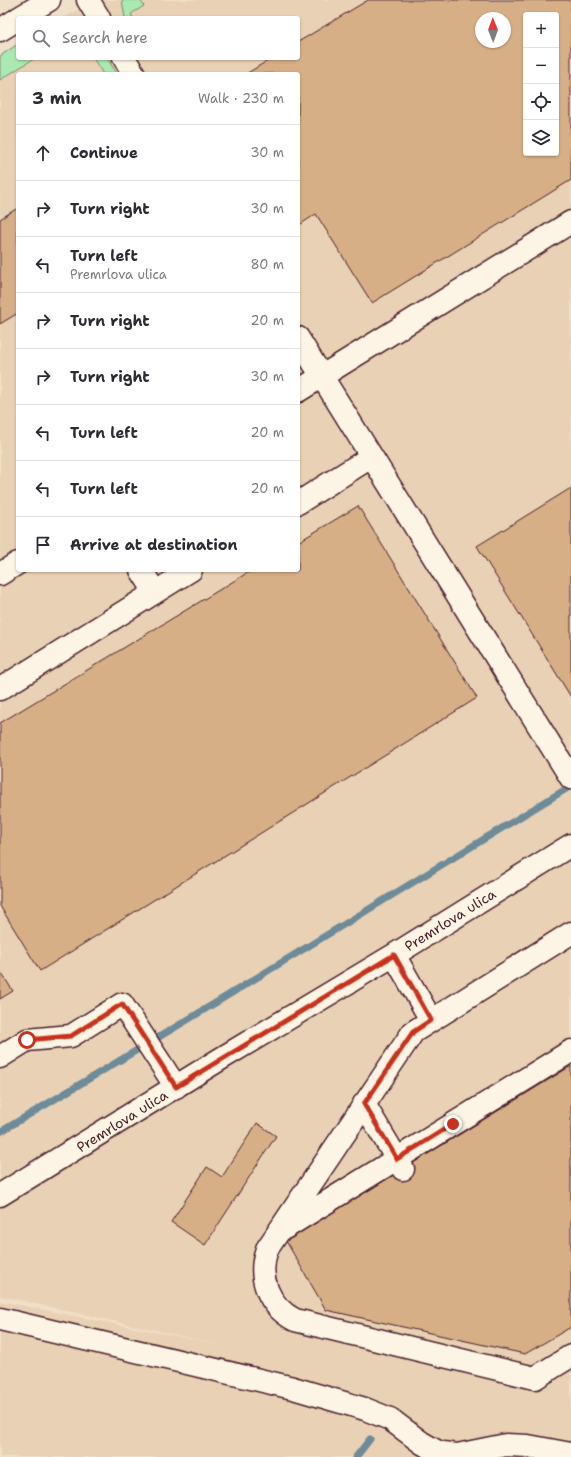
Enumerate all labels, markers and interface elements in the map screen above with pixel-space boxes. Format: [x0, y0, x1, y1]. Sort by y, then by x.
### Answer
north arrow [475, 12, 511, 48]
map controls [523, 12, 559, 156]
button: + [523, 12, 559, 48]
search box [16, 16, 300, 60]
icon: search [30, 27, 52, 49]
text: Search here [62, 28, 148, 48]
button: − [523, 48, 559, 84]
button: locate [523, 84, 559, 120]
text: 3 min [32, 87, 82, 109]
text: Walk · 230 m [198, 90, 284, 107]
button: layers [523, 120, 559, 156]
icon: ahead [32, 142, 54, 164]
text: Continue [70, 143, 138, 163]
text: 30 m [250, 144, 284, 161]
icon: right [32, 198, 54, 220]
text: Turn right [70, 199, 150, 219]
text: 30 m [250, 200, 284, 217]
text: Turn left [70, 246, 138, 266]
icon: left [32, 254, 54, 276]
text: 80 m [250, 256, 284, 273]
text: Premrlova ulica [70, 266, 167, 283]
icon: right [32, 310, 54, 332]
text: Turn right [70, 311, 150, 331]
text: 20 m [251, 312, 284, 329]
icon: right [32, 366, 54, 388]
text: Turn right [70, 367, 150, 387]
text: 30 m [250, 368, 284, 385]
icon: left [32, 422, 54, 444]
text: Turn left [70, 423, 138, 443]
text: 20 m [251, 424, 284, 441]
icon: left [32, 478, 54, 500]
text: Turn left [70, 479, 138, 499]
text: 20 m [251, 480, 284, 497]
icon: arrive [32, 534, 54, 556]
text: Arrive at destination [70, 535, 238, 555]
street label: Premrlova ulica [401, 885, 499, 955]
route start [18, 1031, 36, 1049]
street label: Premrlova ulica [73, 1086, 171, 1156]
route end [444, 1115, 462, 1133]

